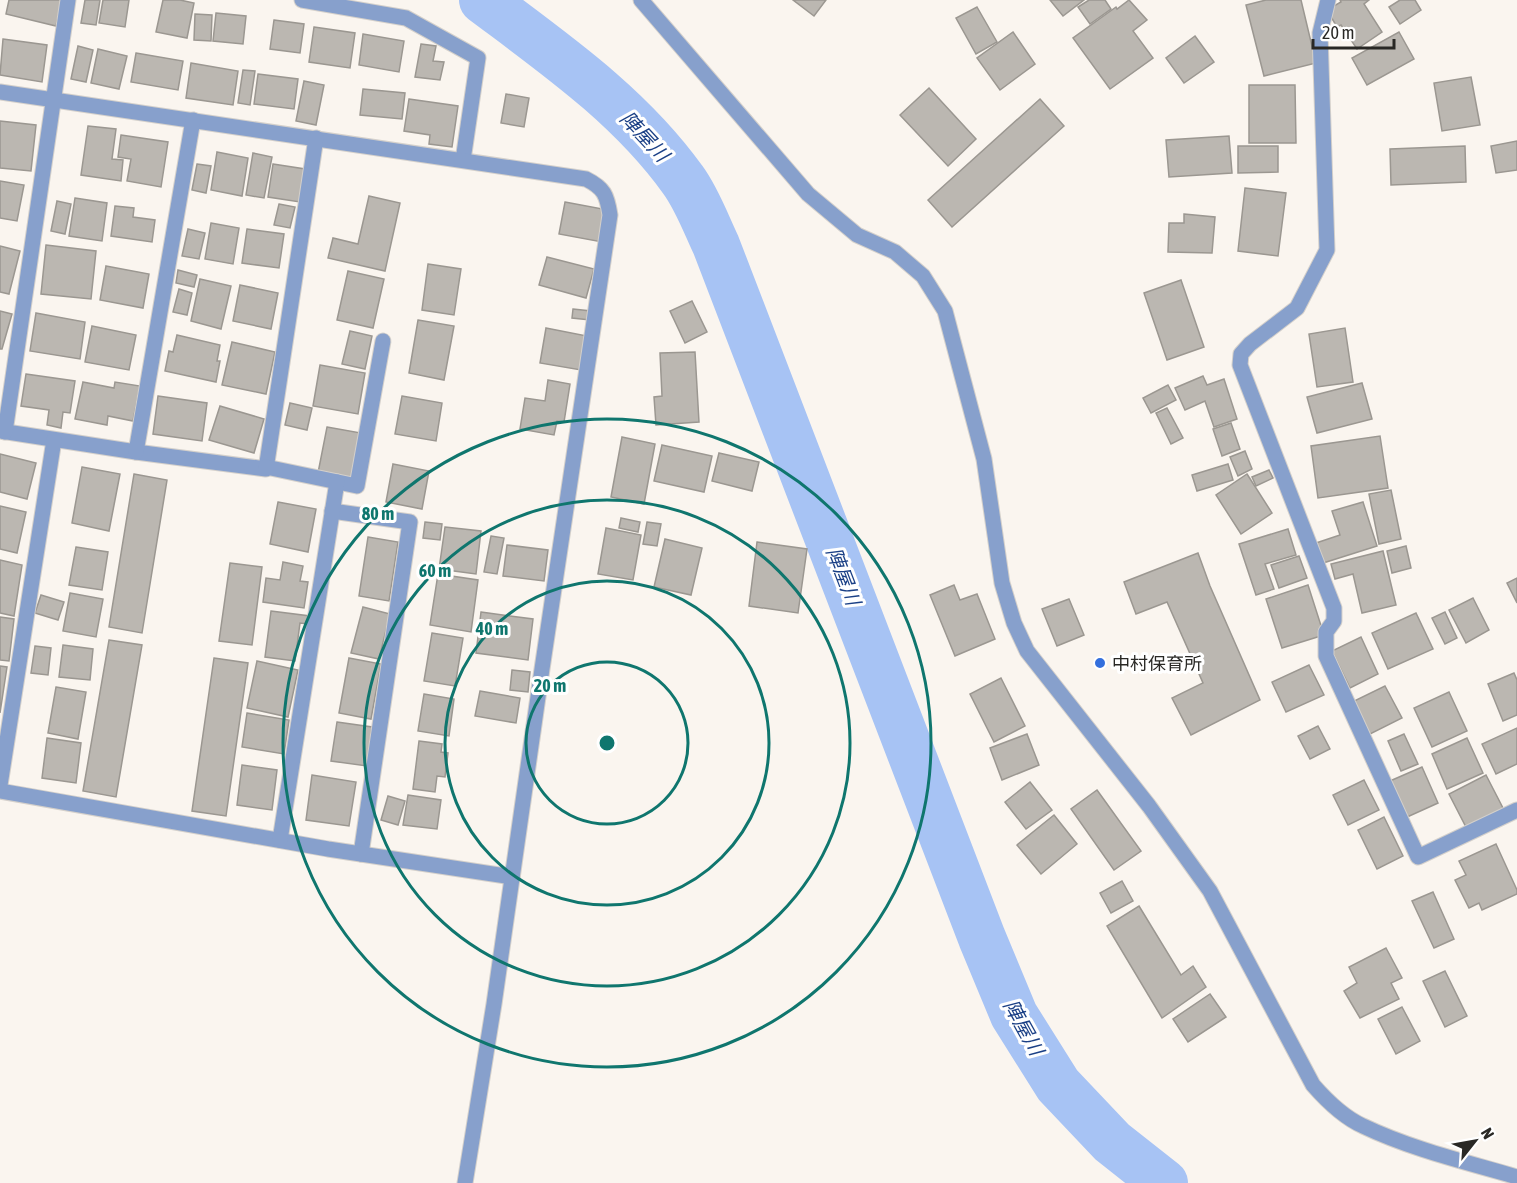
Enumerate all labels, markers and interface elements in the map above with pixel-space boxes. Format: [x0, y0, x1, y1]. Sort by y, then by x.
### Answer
scale bar [1313, 12, 1394, 50]
text: 20 m [1322, 22, 1354, 43]
water label: 陣屋川 [616, 106, 675, 167]
text: 80 m [362, 503, 394, 524]
water label: 陣屋川 [823, 544, 866, 610]
text: 60 m [419, 560, 451, 581]
text: 40 m [475, 618, 508, 639]
place label: 中村保育所 [1112, 653, 1202, 674]
marker: 中村保育所 [1093, 656, 1107, 670]
text: 20 m [534, 675, 566, 696]
centre of rings [597, 733, 617, 753]
water label: 陣屋川 [999, 995, 1050, 1061]
north arrow [1445, 1111, 1505, 1171]
text: N [1478, 1125, 1498, 1142]

